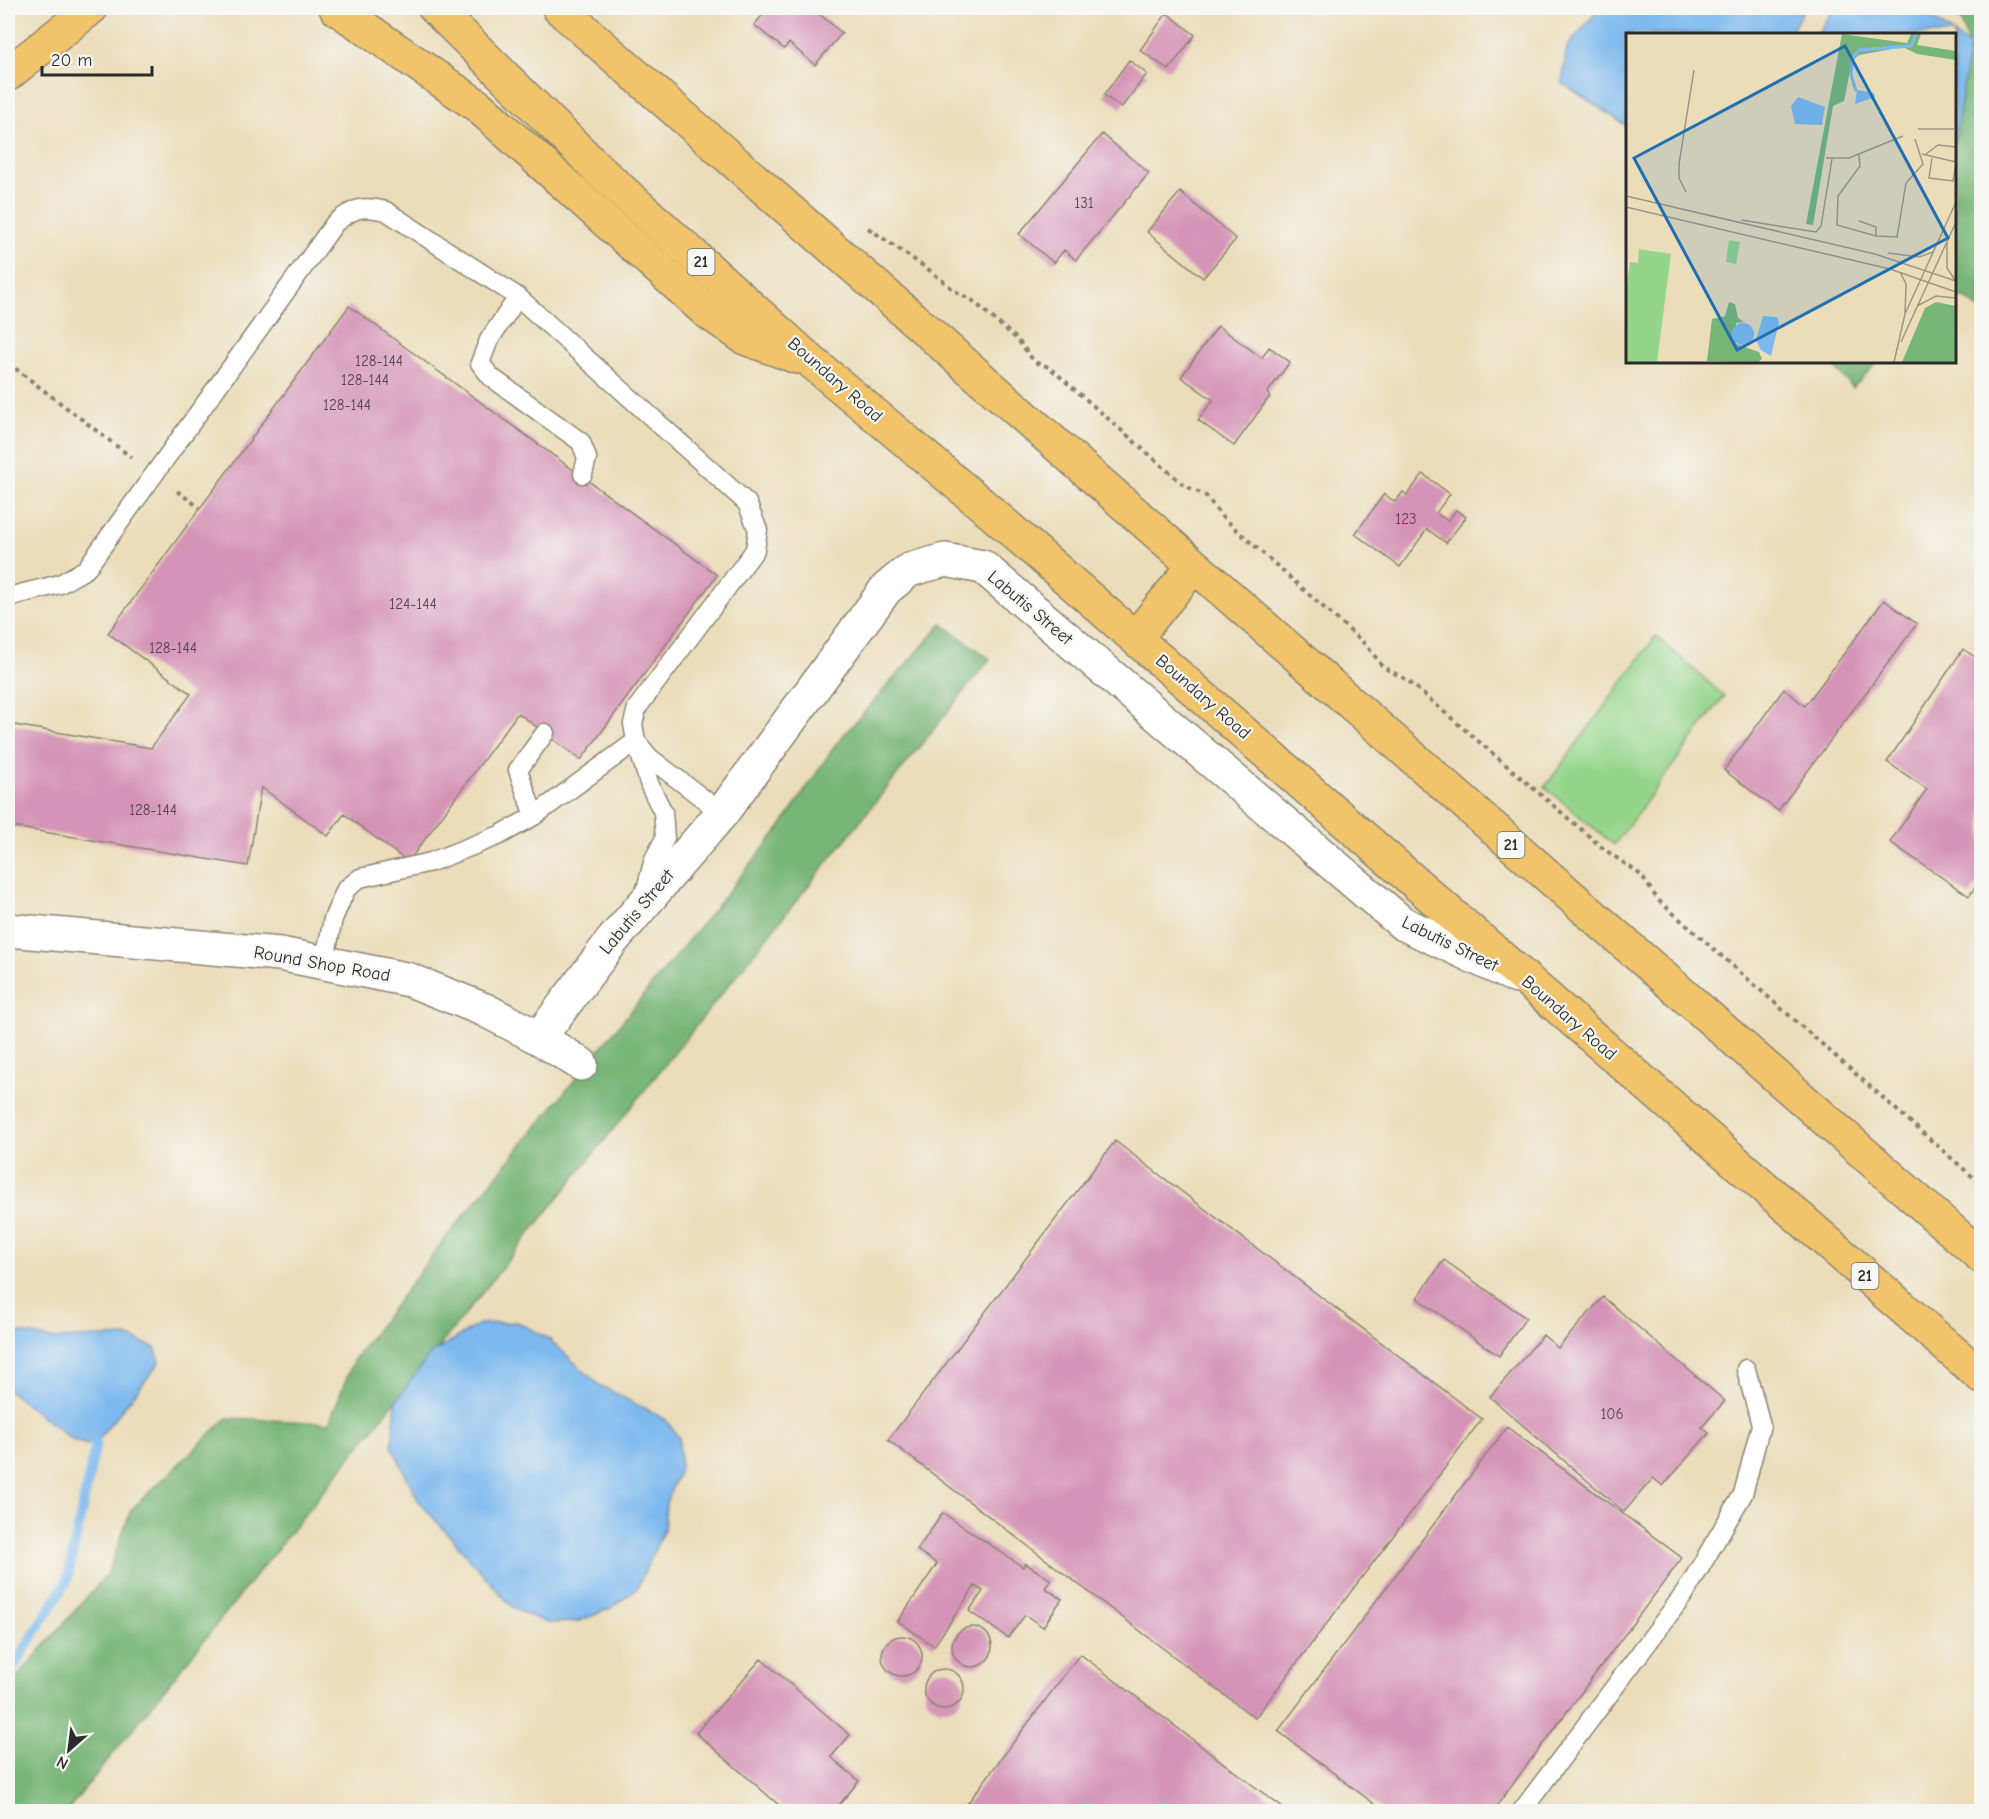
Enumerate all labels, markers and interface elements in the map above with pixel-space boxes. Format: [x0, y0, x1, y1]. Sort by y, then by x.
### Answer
inset map [1626, 33, 1956, 363]
scale bar [42, 39, 152, 77]
text: 20 m [51, 50, 92, 71]
house number: 131 [1074, 194, 1094, 212]
road number: 21 [688, 249, 714, 275]
street label: Boundary Road [783, 333, 887, 427]
house number: 128-144 [355, 352, 403, 370]
house number: 128-144 [341, 371, 389, 389]
house number: 128-144 [323, 396, 371, 414]
house number: 123 [1395, 510, 1417, 528]
street label: Labutis Street [983, 566, 1077, 650]
house number: 124-144 [389, 595, 437, 613]
house number: 128-144 [149, 639, 197, 657]
street label: Boundary Road [1151, 650, 1255, 744]
house number: 128-144 [129, 801, 177, 819]
road number: 21 [1498, 832, 1524, 858]
street label: Labutis Street [595, 865, 679, 959]
street label: Labutis Street [1398, 912, 1502, 977]
street label: Round Shop Road [252, 942, 392, 986]
street label: Boundary Road [1517, 971, 1621, 1065]
road number: 21 [1852, 1263, 1878, 1289]
house number: 106 [1600, 1405, 1624, 1423]
north arrow [39, 1720, 99, 1780]
text: N [54, 1752, 71, 1773]

